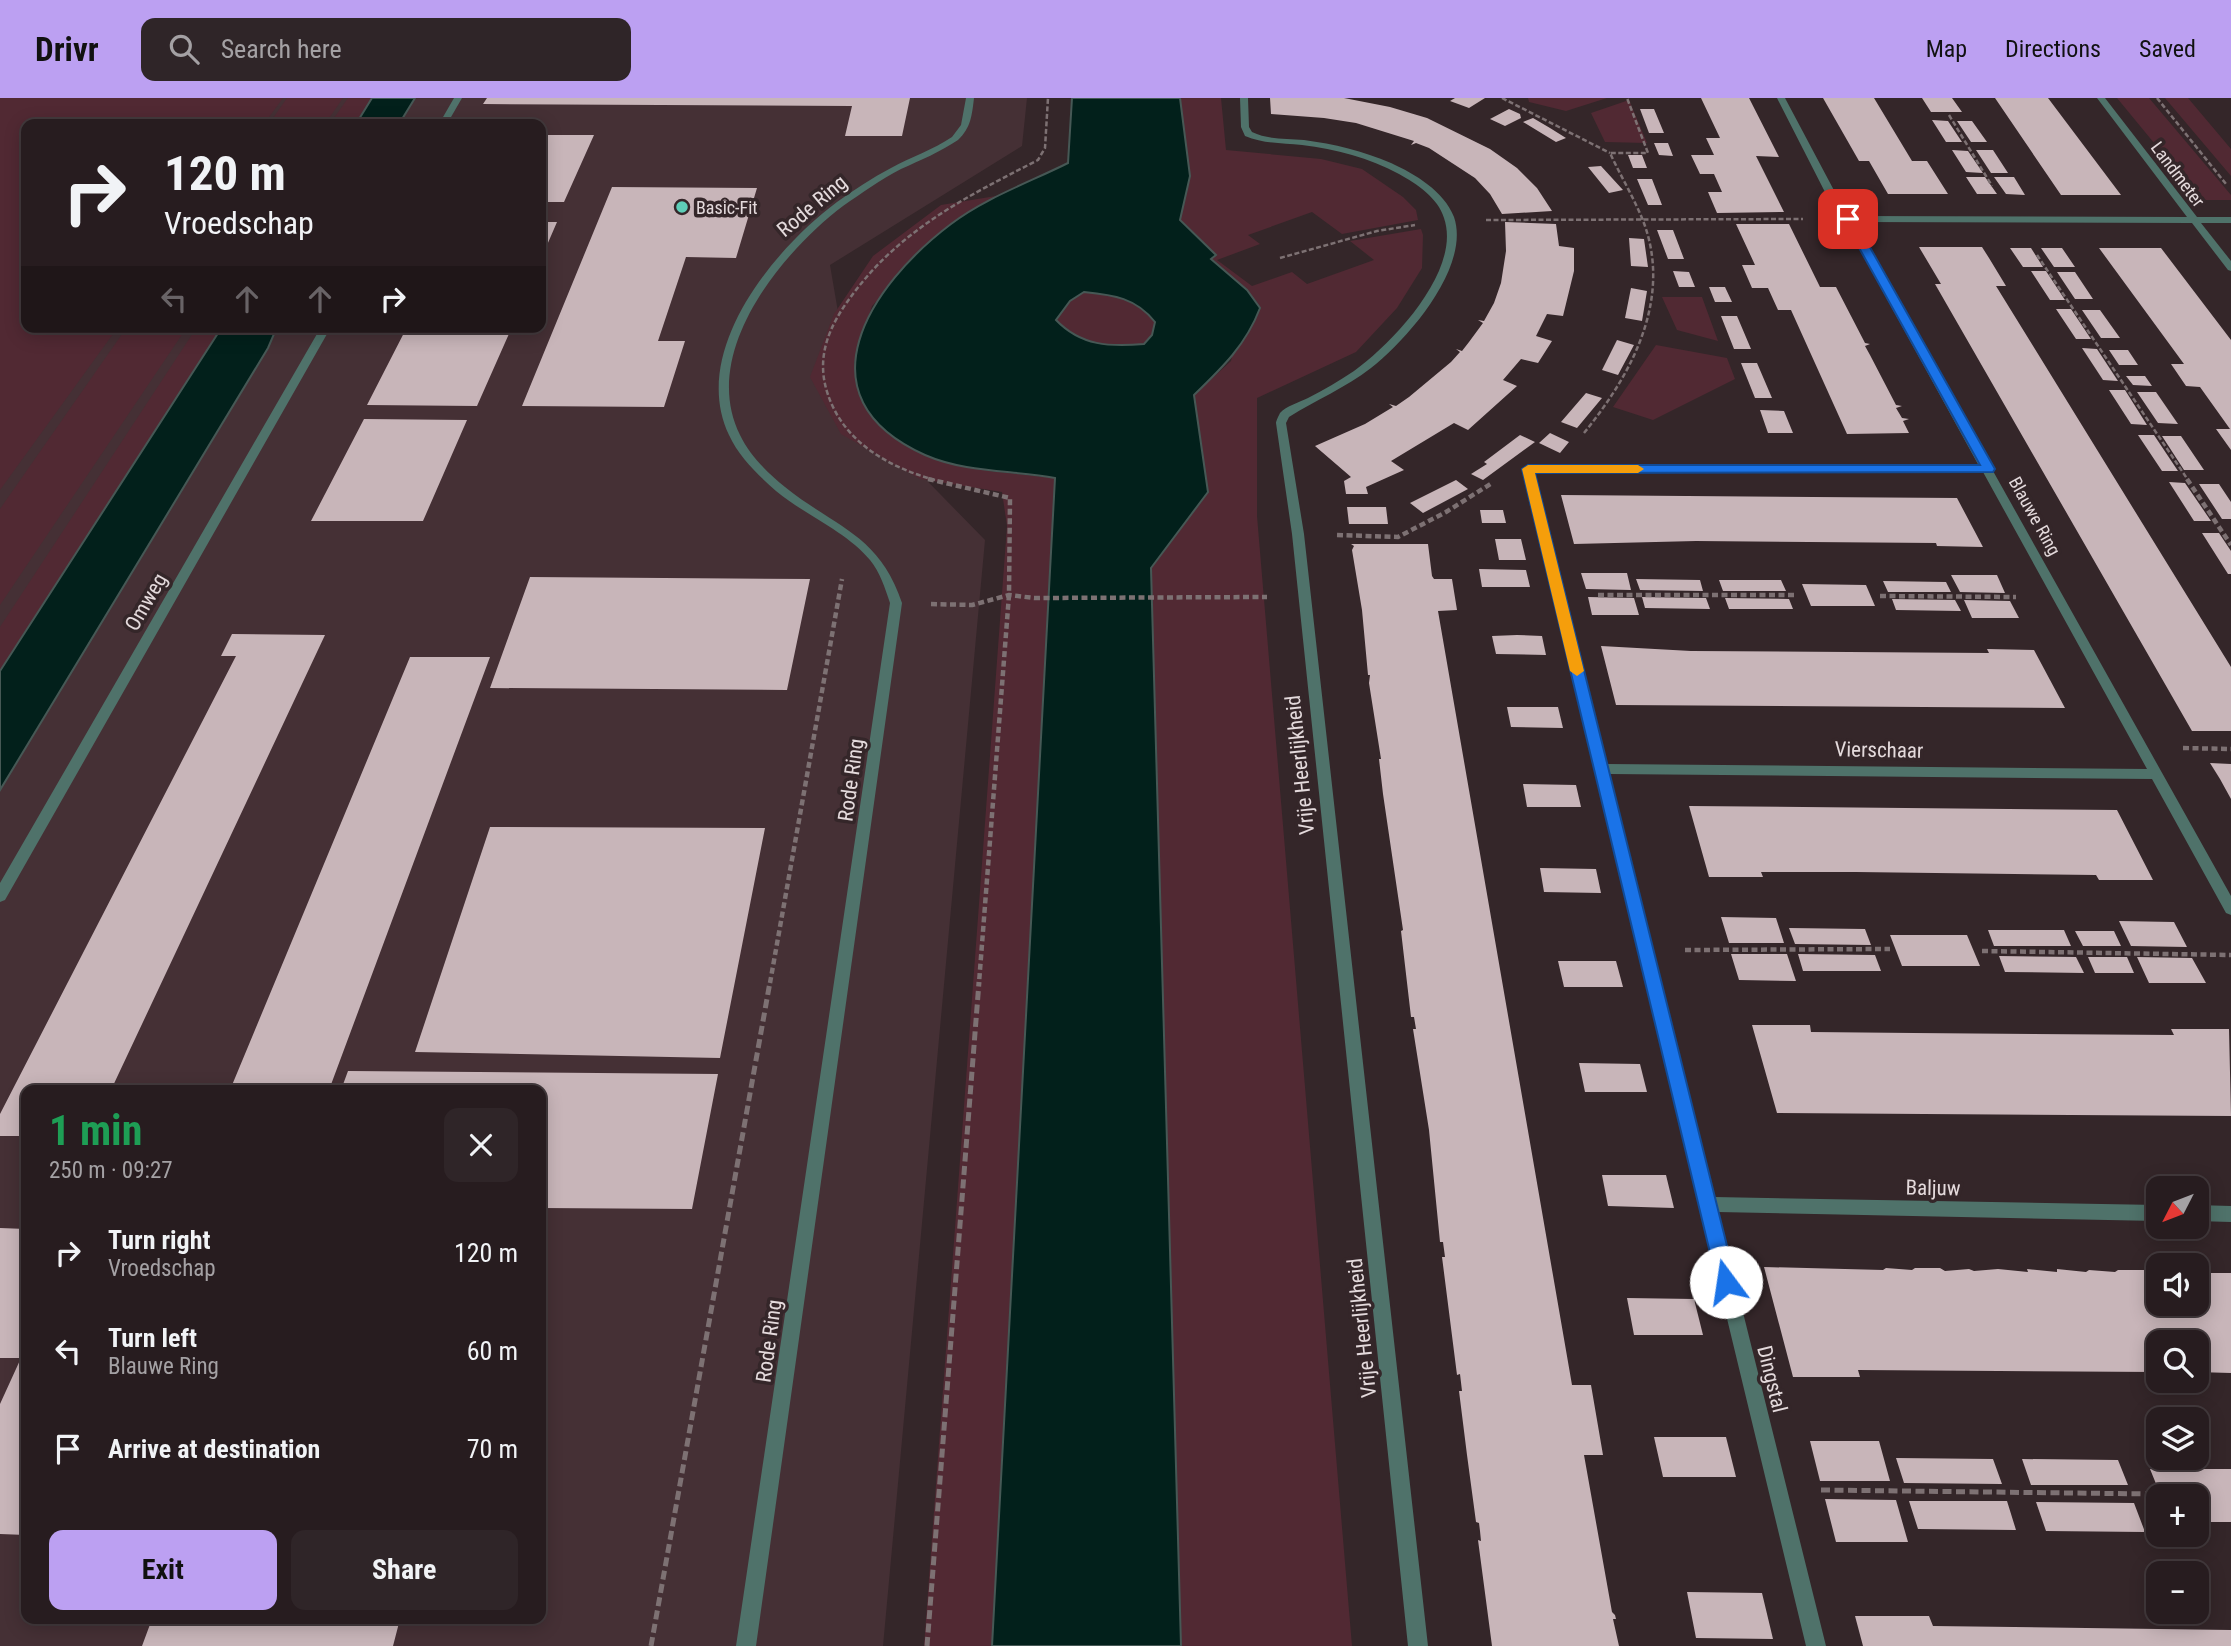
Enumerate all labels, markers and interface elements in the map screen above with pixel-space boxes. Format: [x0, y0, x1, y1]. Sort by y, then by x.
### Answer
search box [141, 18, 631, 81]
text: Drivr [35, 30, 99, 69]
icon: search [165, 30, 203, 68]
text: Search here [221, 34, 342, 64]
text: Map [1926, 35, 1967, 63]
text: Directions [2005, 35, 2101, 63]
text: Saved [2139, 35, 2196, 63]
street label: Landmeter [2147, 137, 2210, 211]
text: 120 m [164, 145, 286, 202]
icon: right [49, 147, 140, 238]
street label: Rode Ring [772, 170, 852, 242]
pin [1818, 189, 1878, 249]
place label: Basic-Fit [696, 197, 758, 218]
marker: Basic-Fit [674, 199, 690, 215]
icon: arrive [1829, 200, 1867, 238]
text: Vroedschap [164, 204, 314, 242]
icon: left [155, 280, 193, 318]
icon: ahead [228, 280, 266, 318]
icon: ahead [301, 280, 339, 318]
icon: right [374, 280, 412, 318]
street label: Blauwe Ring [2005, 473, 2065, 559]
street label: Omweg [120, 569, 172, 635]
street label: Vrije Heerlijkheid [1281, 694, 1319, 836]
street label: Rode Ring [833, 737, 869, 823]
street label: Vierschaar [1834, 737, 1924, 763]
text: 1 min [49, 1106, 142, 1155]
button: close [444, 1108, 518, 1182]
text: 250 m · 09:27 [49, 1157, 173, 1184]
street label: Baljuw [1905, 1176, 1961, 1200]
north arrow [2146, 1176, 2208, 1239]
map controls [2146, 1176, 2209, 1624]
text: Turn right [108, 1225, 210, 1255]
icon: right [49, 1234, 87, 1272]
text: 120 m [454, 1238, 518, 1268]
position arrow [1689, 1245, 1763, 1319]
button: sound [2146, 1253, 2209, 1316]
text: Vroedschap [108, 1255, 216, 1282]
street label: Vrije Heerlijkheid [1343, 1257, 1381, 1399]
street label: Rode Ring [751, 1298, 787, 1384]
text: Turn left [108, 1323, 197, 1353]
button: search [2146, 1330, 2209, 1393]
icon: left [49, 1332, 87, 1370]
text: 60 m [467, 1336, 518, 1366]
street label: Dingstal [1752, 1343, 1792, 1415]
text: Blauwe Ring [108, 1353, 219, 1380]
button: layers [2146, 1407, 2209, 1470]
icon: arrive [49, 1430, 87, 1468]
text: Arrive at destination [108, 1434, 320, 1464]
text: 70 m [467, 1434, 518, 1464]
button: + [2146, 1484, 2209, 1547]
button: Exit [49, 1530, 277, 1610]
button: Share [291, 1530, 518, 1610]
button: − [2146, 1561, 2209, 1624]

